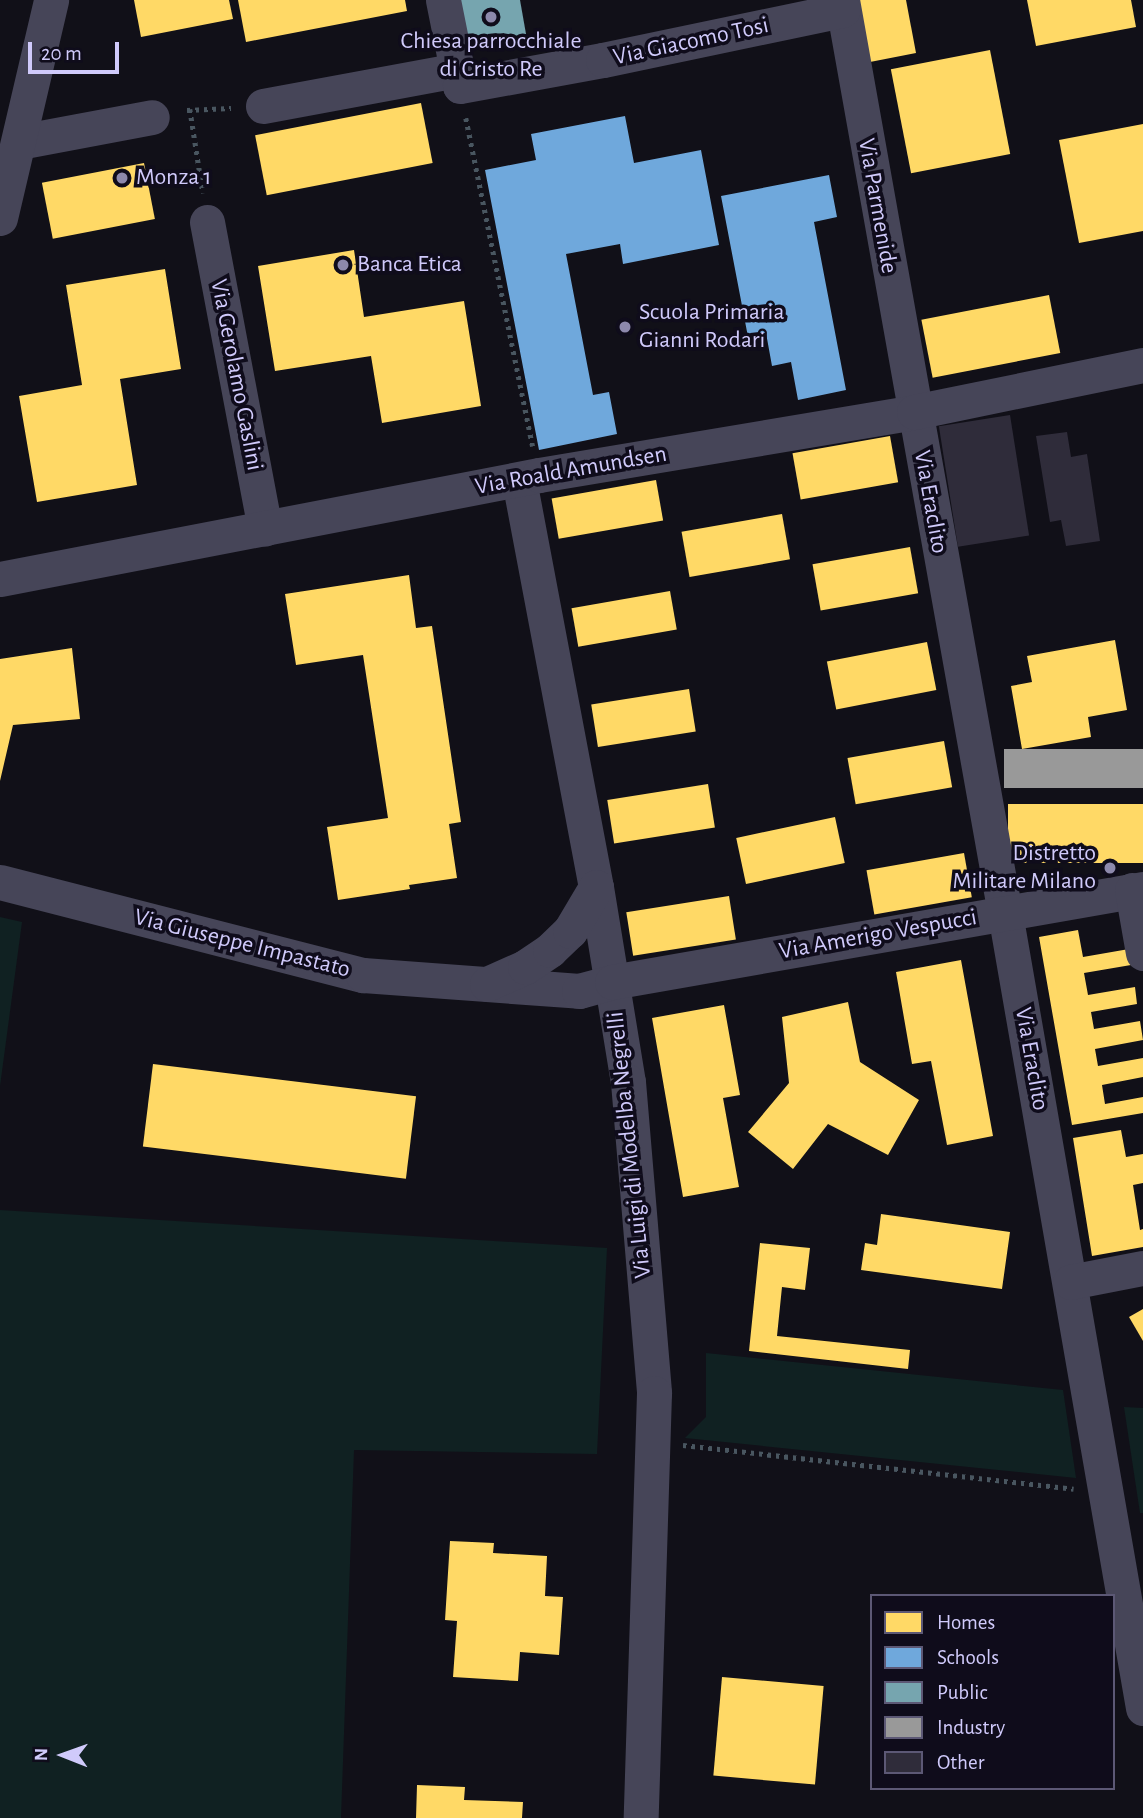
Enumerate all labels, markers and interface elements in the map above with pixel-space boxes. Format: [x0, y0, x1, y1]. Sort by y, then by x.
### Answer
marker: Chiesa parrocchiale di Cristo Re [483, 9, 499, 25]
street label: Via Giacomo Tosi [611, 11, 771, 73]
scale bar [32, 28, 122, 72]
place label: Chiesa parrocchiale di Cristo Re [401, 28, 581, 84]
text: 20 m [41, 43, 82, 64]
street label: Via Parmenide [851, 136, 903, 276]
place label: Monza 1 [136, 164, 212, 192]
marker: Monza 1 [114, 170, 130, 186]
place label: Banca Etica [357, 251, 462, 279]
marker: Banca Etica [335, 257, 351, 273]
street label: Via Gerolamo Gaslini [203, 277, 269, 473]
place label: Scuola Primaria Gianni Rodari [639, 299, 784, 355]
marker: Scuola Primaria Gianni Rodari [617, 319, 633, 335]
street label: Via Roald Amundsen [473, 440, 669, 502]
street label: Via Eraclito [907, 448, 953, 556]
place label: Distretto Militare Milano [953, 840, 1096, 896]
marker: Distretto Militare Milano [1102, 860, 1118, 876]
street label: Via Giuseppe Impastato [131, 903, 353, 985]
street label: Via Amerigo Vespucci [777, 903, 979, 967]
street label: Via Eraclito [1008, 1005, 1054, 1113]
street label: Via Luigi di Modelba Negrelli [602, 1010, 658, 1280]
legend [870, 1594, 1115, 1790]
text: Homes [937, 1612, 995, 1633]
text: Schools [937, 1647, 999, 1668]
text: Public [937, 1682, 987, 1703]
text: Industry [937, 1717, 1005, 1738]
north arrow [28, 1720, 98, 1790]
text: N [32, 1748, 51, 1761]
text: Other [937, 1752, 984, 1773]

